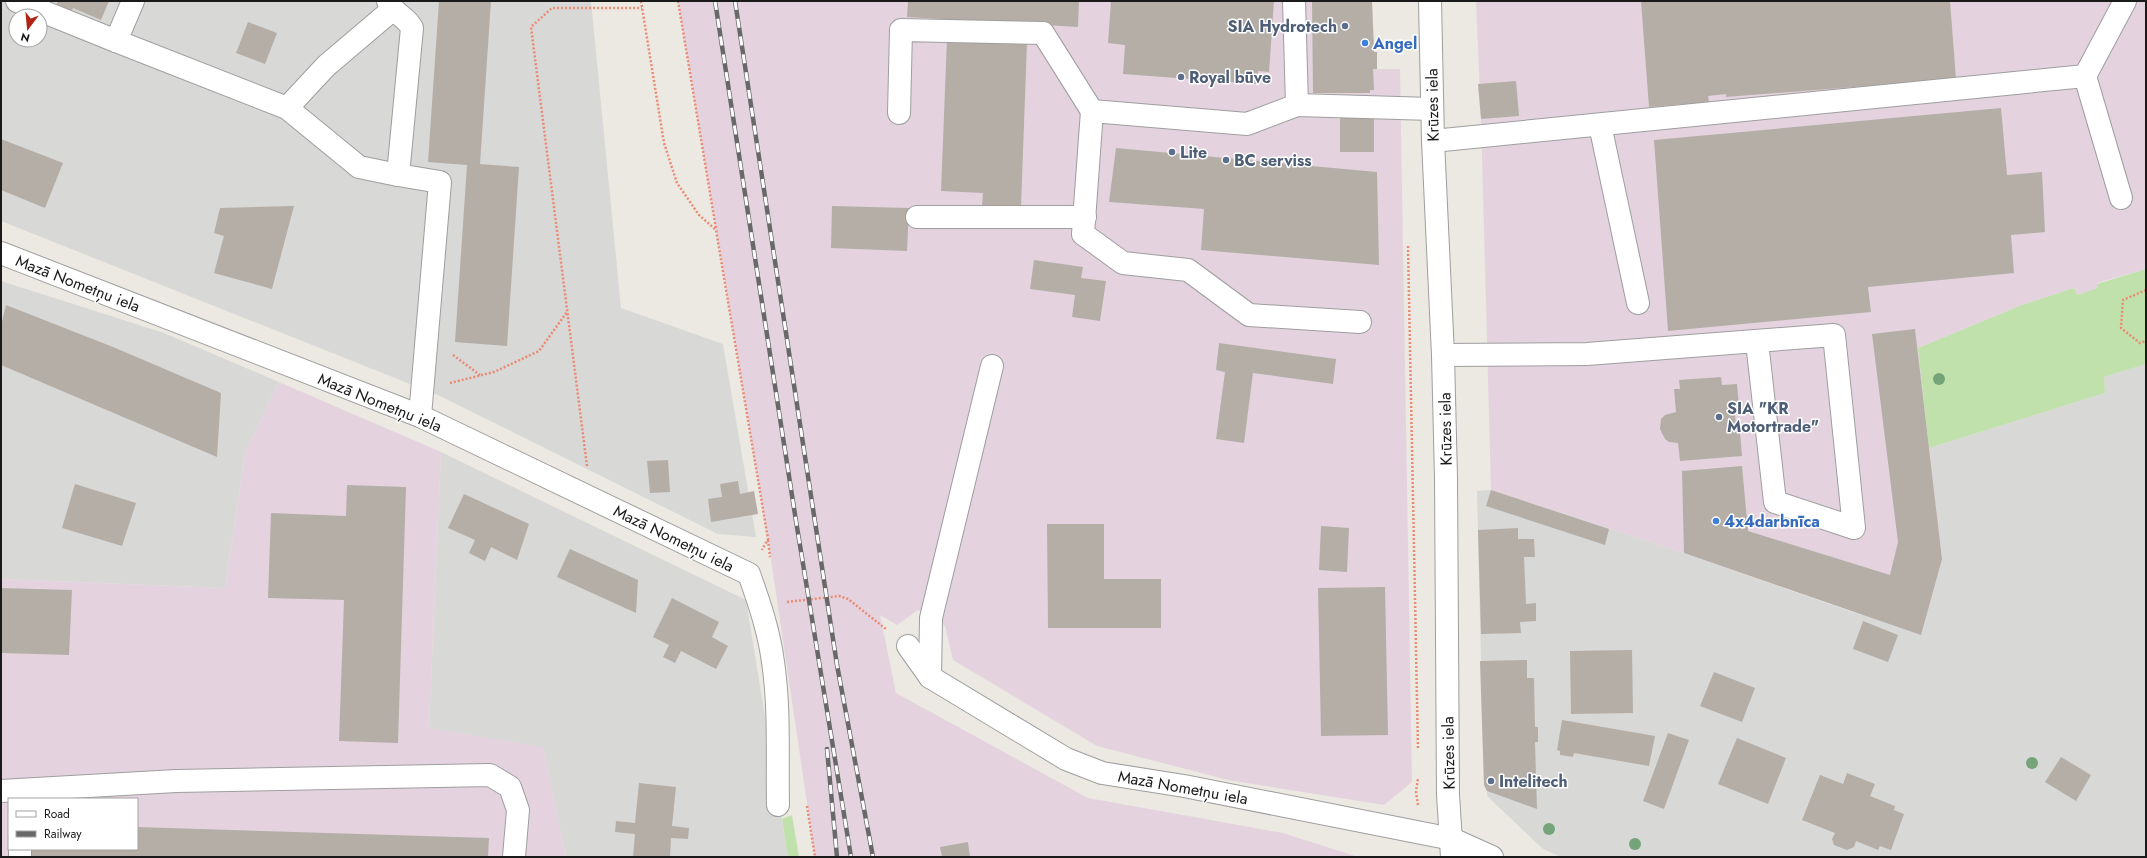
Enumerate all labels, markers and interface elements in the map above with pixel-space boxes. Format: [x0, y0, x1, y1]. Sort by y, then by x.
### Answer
north arrow [8, 8, 48, 48]
place label: SIA Hydrotech [1227, 15, 1337, 38]
marker: SIA Hydrotech [1340, 21, 1350, 31]
text: N [19, 29, 32, 47]
place label: Angel [1372, 32, 1417, 55]
marker: Angel [1360, 38, 1370, 48]
place label: Royal būve [1189, 66, 1271, 89]
street label: Krūzes iela [1420, 68, 1445, 142]
marker: Royal būve [1176, 72, 1186, 82]
place label: Lite [1180, 141, 1207, 164]
marker: Lite [1167, 147, 1177, 157]
place label: BC serviss [1234, 149, 1312, 172]
marker: BC serviss [1221, 155, 1231, 165]
street label: Mazā Nometņu iela [12, 249, 143, 318]
street label: Mazā Nometņu iela [314, 367, 445, 438]
street label: Krūzes iela [1433, 392, 1458, 466]
place label: SIA "KR Motortrade" [1727, 397, 1819, 438]
marker: SIA "KR Motortrade" [1714, 412, 1724, 422]
street label: Mazā Nometņu iela [610, 499, 738, 578]
place label: 4x4darbnīca [1724, 510, 1820, 533]
marker: 4x4darbnīca [1711, 516, 1721, 526]
street label: Krūzes iela [1436, 716, 1461, 790]
street label: Mazā Nometņu iela [1116, 765, 1250, 810]
place label: Intelitech [1499, 770, 1568, 793]
marker: Intelitech [1486, 776, 1496, 786]
legend [8, 798, 138, 850]
text: Road [44, 805, 70, 823]
text: Railway [44, 825, 82, 843]

